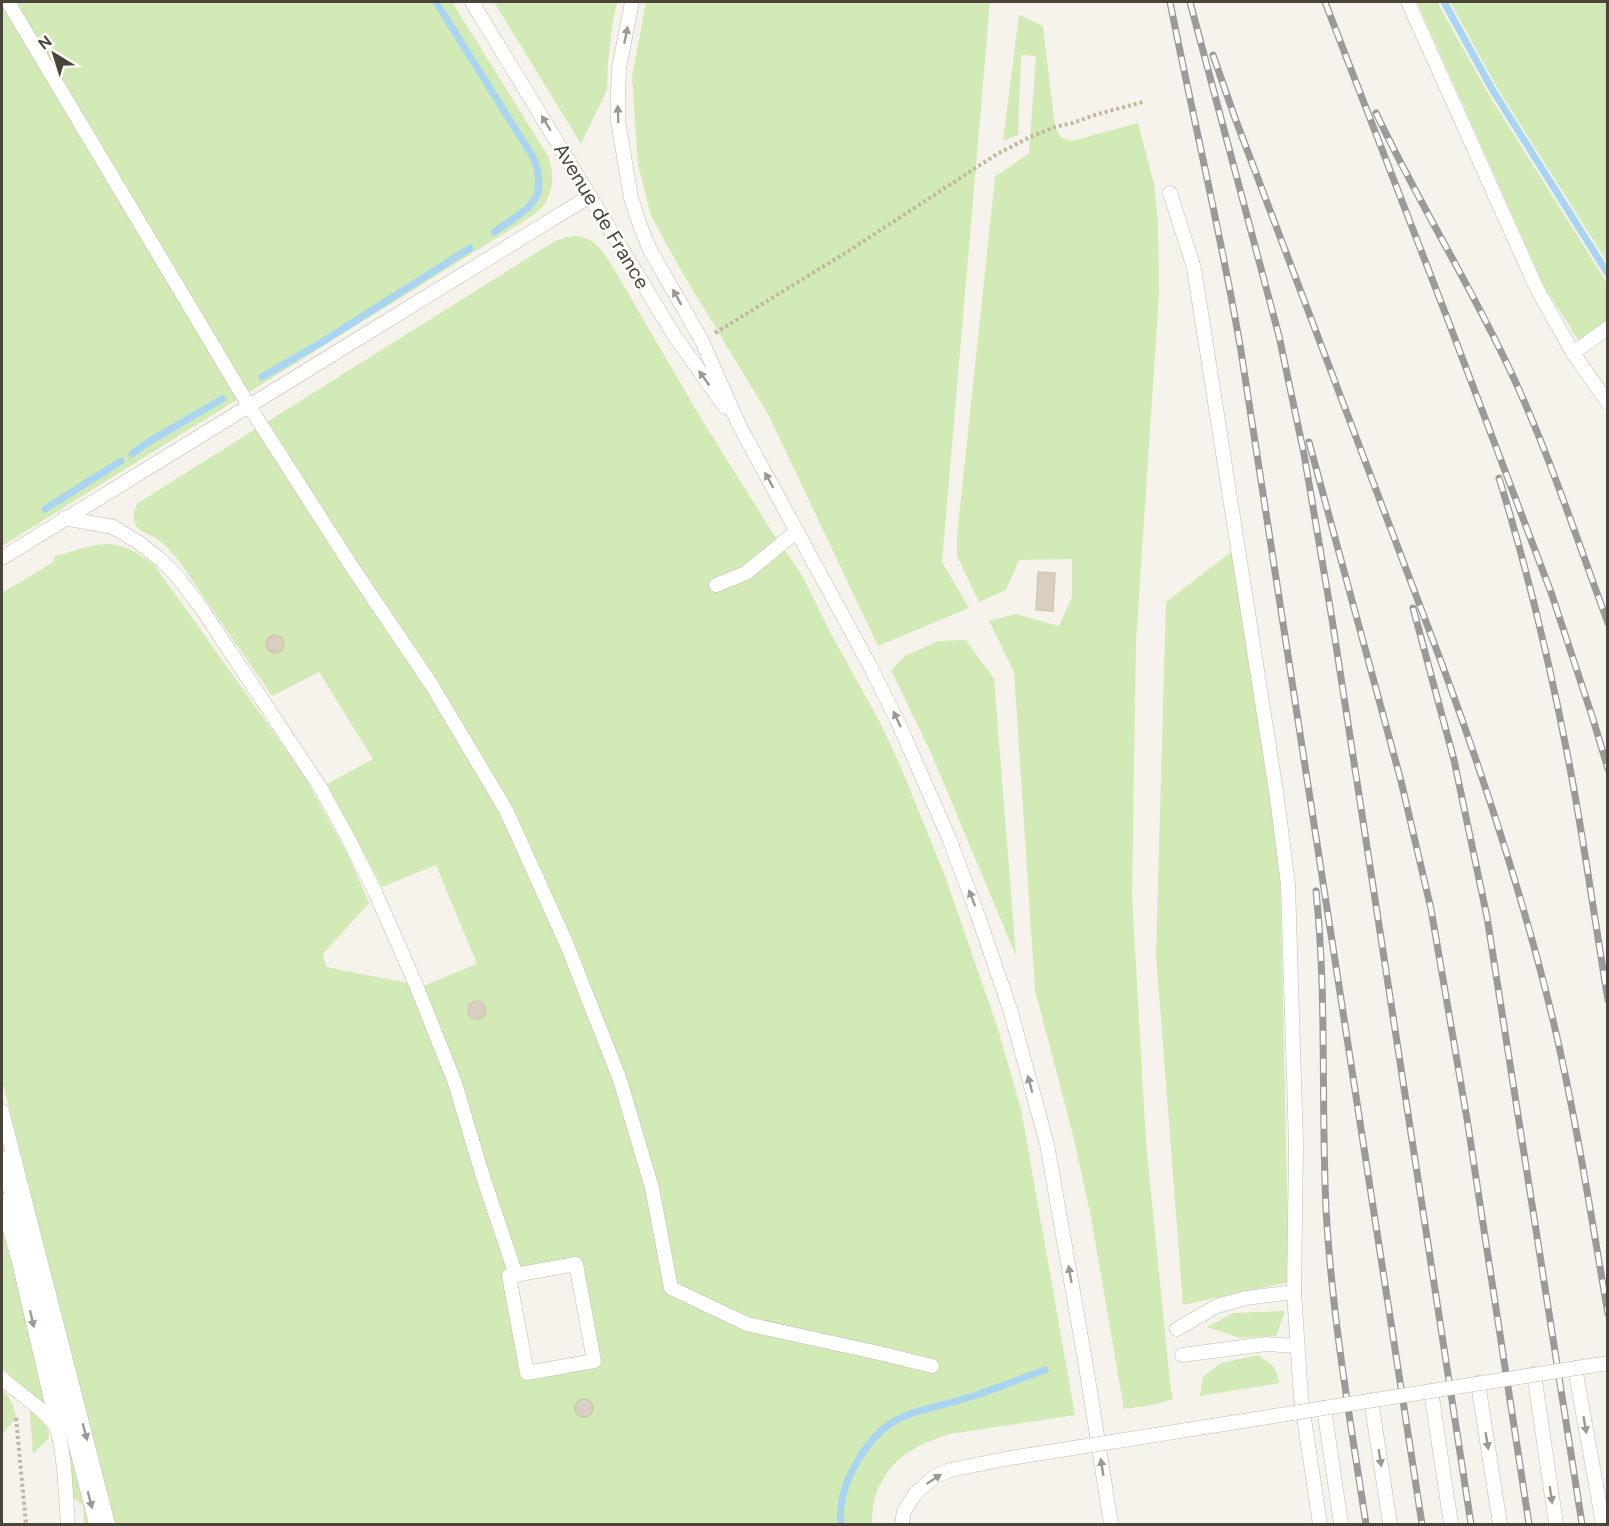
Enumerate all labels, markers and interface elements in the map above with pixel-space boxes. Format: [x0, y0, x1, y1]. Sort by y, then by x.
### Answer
north arrow [24, 24, 84, 84]
one-way arrow [622, 25, 631, 44]
text: N [34, 31, 56, 54]
one-way arrow [614, 104, 623, 123]
one-way arrow [540, 115, 551, 131]
street label: Avenue de France [548, 138, 656, 294]
one-way arrow [672, 288, 682, 305]
one-way arrow [698, 371, 710, 386]
one-way arrow [764, 471, 774, 488]
one-way arrow [892, 711, 901, 728]
one-way arrow [966, 889, 976, 907]
one-way arrow [1025, 1074, 1034, 1092]
one-way arrow [1065, 1265, 1074, 1284]
one-way arrow [27, 1309, 37, 1328]
one-way arrow [1581, 1416, 1590, 1435]
one-way arrow [80, 1423, 90, 1442]
one-way arrow [1483, 1432, 1492, 1451]
one-way arrow [1376, 1449, 1385, 1468]
one-way arrow [1097, 1457, 1106, 1476]
one-way arrow [926, 1473, 942, 1484]
one-way arrow [1547, 1485, 1556, 1504]
one-way arrow [85, 1491, 95, 1509]

